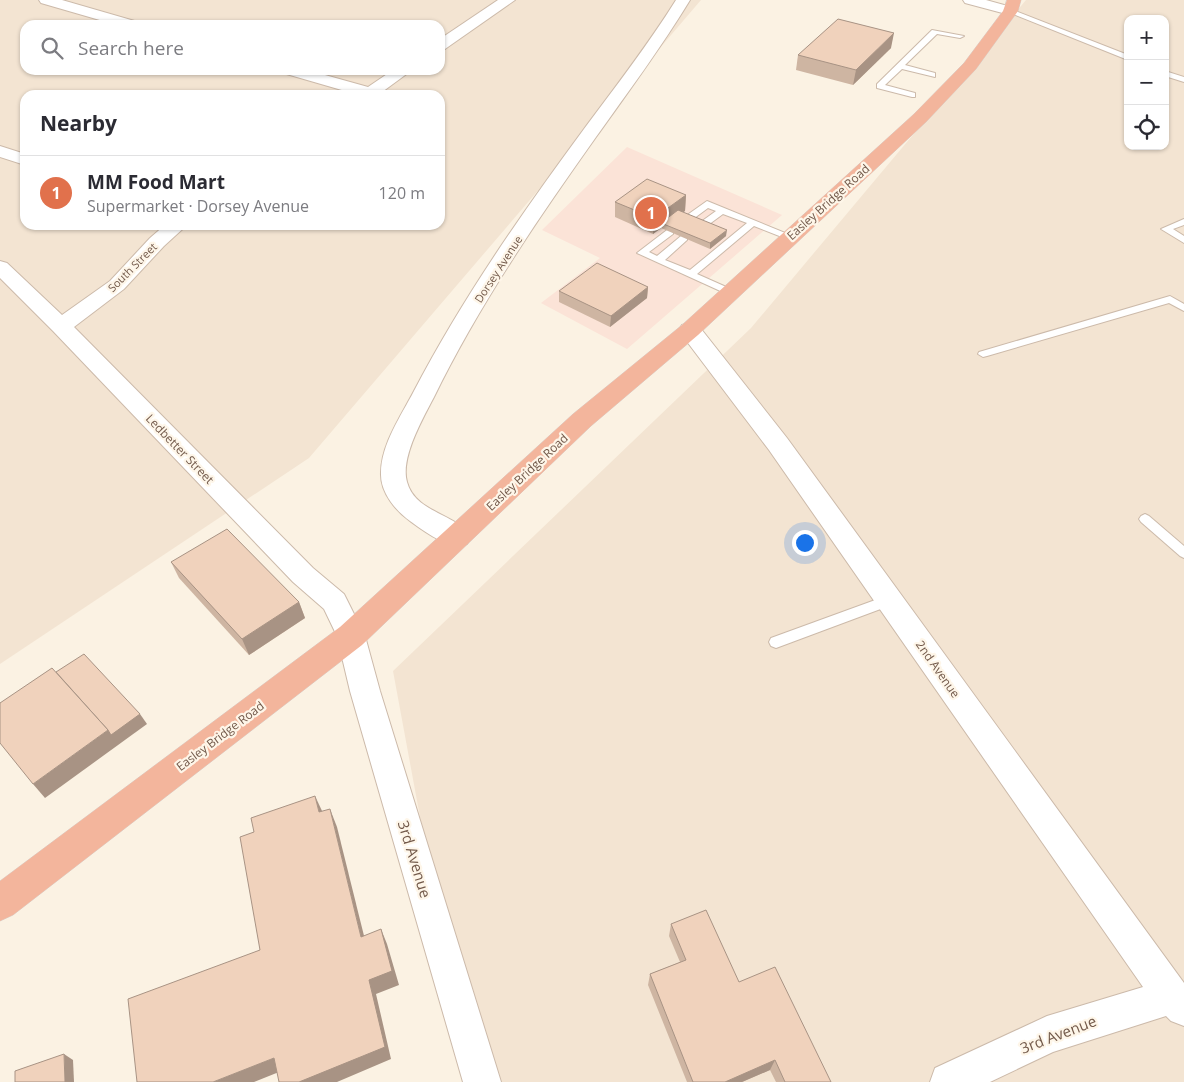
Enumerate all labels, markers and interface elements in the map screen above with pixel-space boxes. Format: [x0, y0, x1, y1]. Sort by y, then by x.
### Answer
map controls [1124, 15, 1169, 150]
button: + [1124, 15, 1169, 60]
search box [20, 20, 445, 75]
icon: search [38, 34, 66, 62]
text: Search here [78, 35, 184, 61]
button: − [1124, 60, 1169, 105]
button: locate [1124, 105, 1169, 150]
text: Nearby [40, 109, 117, 137]
street label: Easley Bridge Road [783, 160, 873, 244]
text: MM Food Mart [87, 169, 225, 195]
text: 1 [51, 182, 61, 204]
text: 120 m [379, 182, 425, 204]
pin: 1 [635, 194, 667, 232]
text: Supermarket · Dorsey Avenue [87, 195, 309, 217]
street label: Dorsey Avenue [471, 233, 525, 305]
street label: South Street [104, 239, 160, 295]
street label: Ledbetter Street [142, 410, 218, 488]
street label: Easley Bridge Road [482, 430, 572, 514]
your location [792, 530, 818, 556]
street label: 2nd Avenue [912, 637, 964, 701]
street label: Easley Bridge Road [173, 697, 267, 775]
street label: 3rd Avenue [394, 818, 436, 900]
street label: 3rd Avenue [1017, 1010, 1099, 1058]

